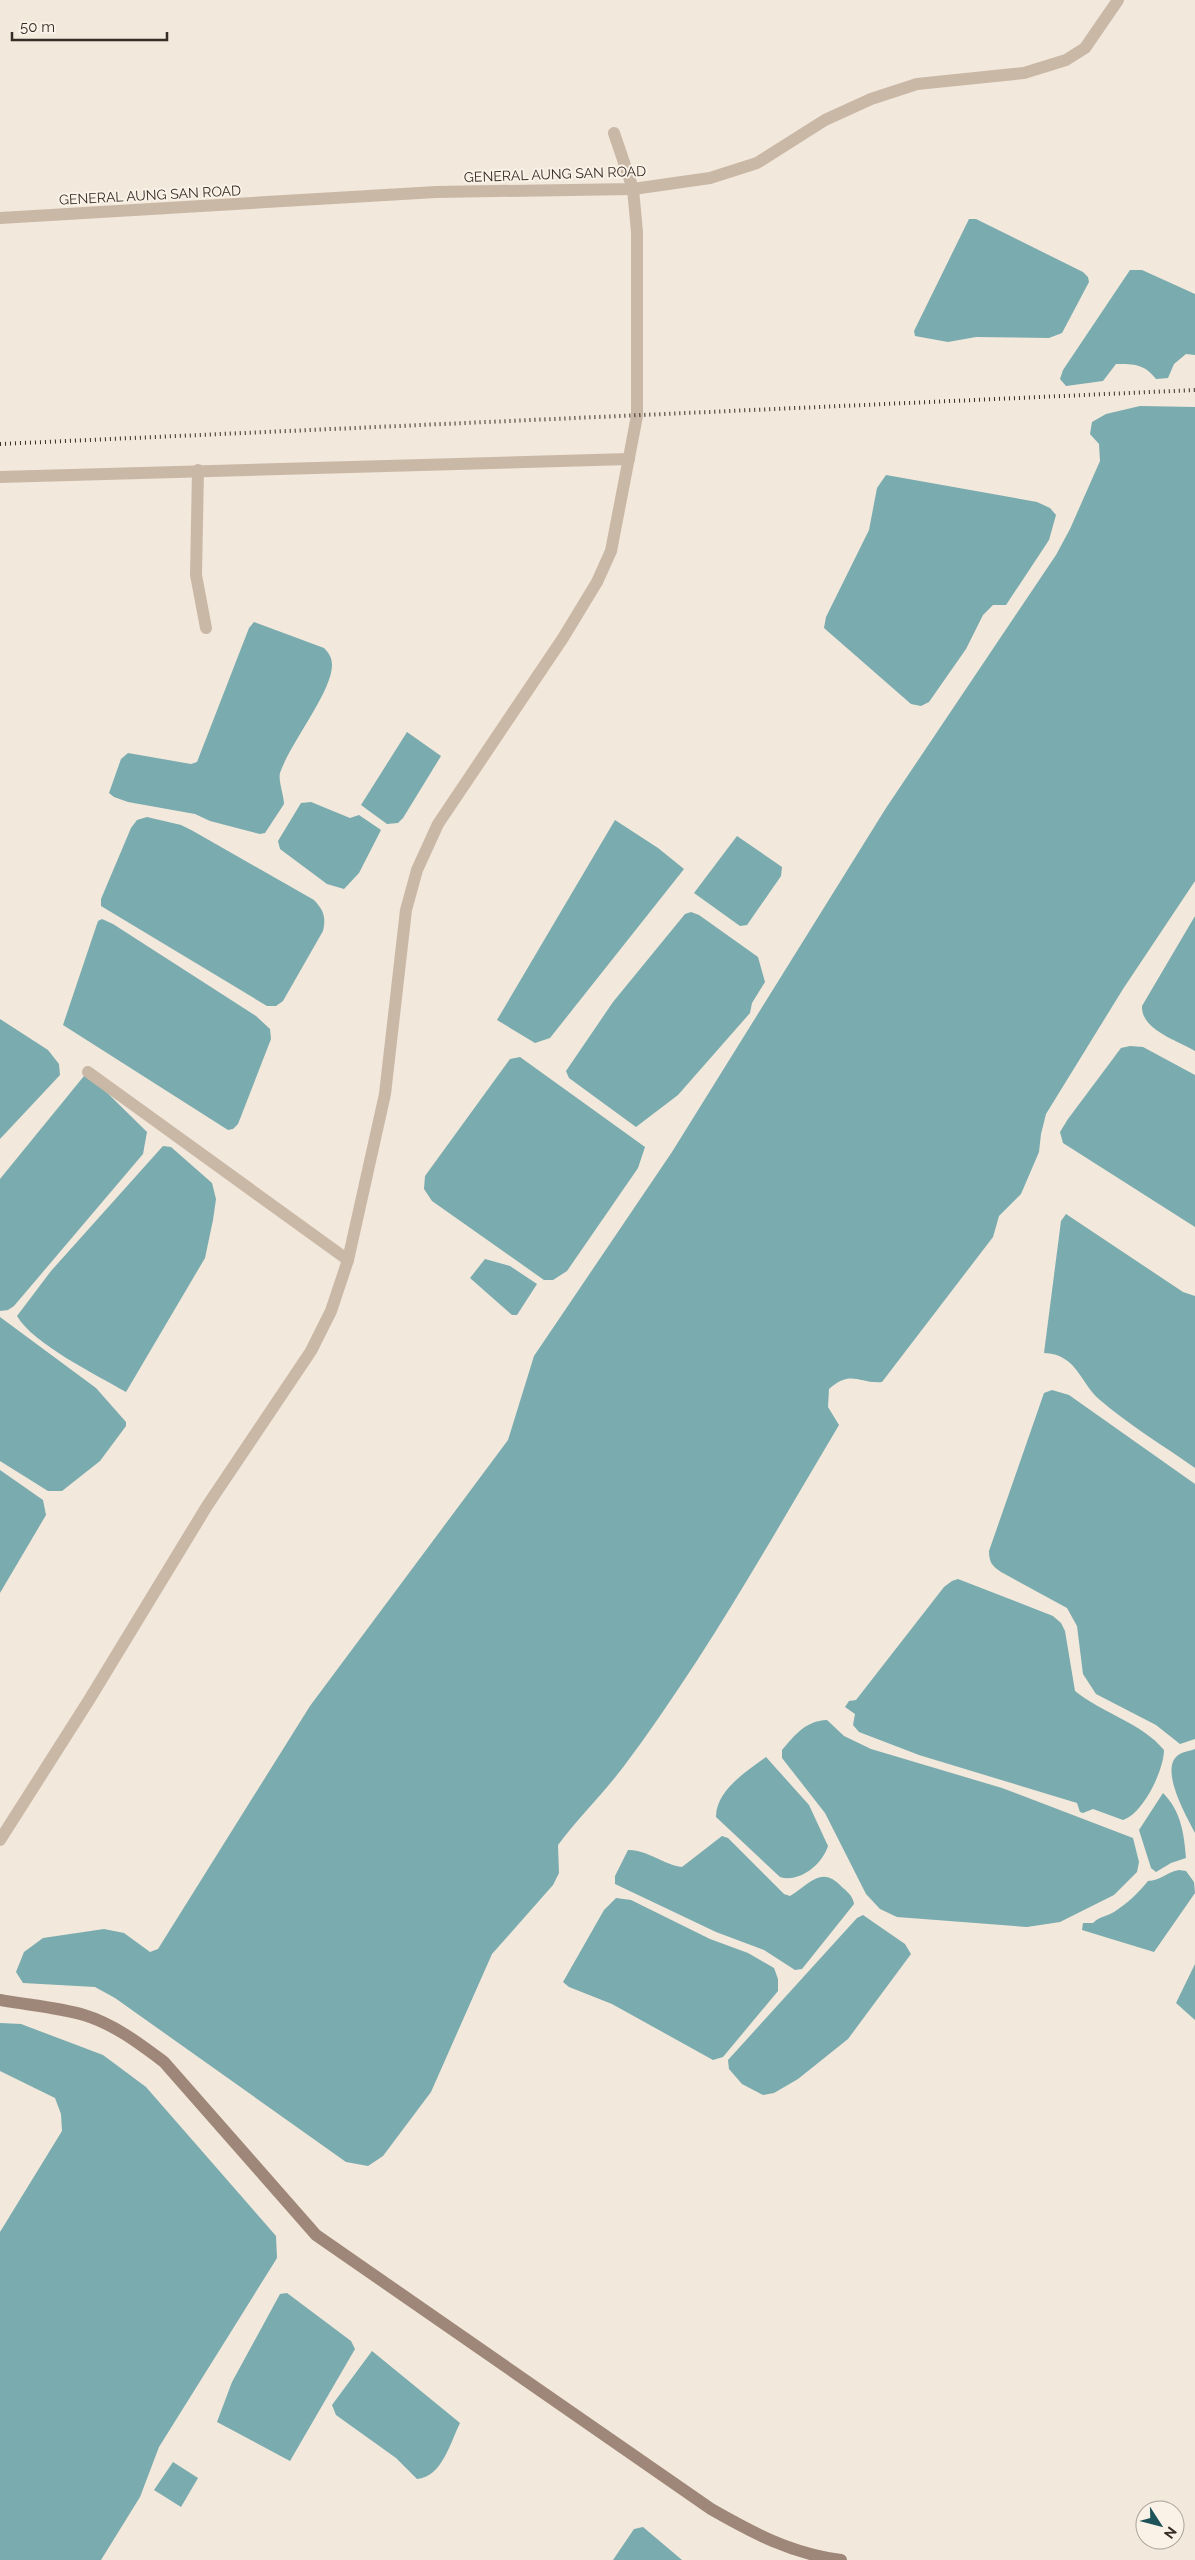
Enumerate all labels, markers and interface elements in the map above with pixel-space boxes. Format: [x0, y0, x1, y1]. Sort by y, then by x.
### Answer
scale bar [12, 10, 168, 42]
text: 50 m [20, 18, 55, 36]
street label: GENERAL AUNG SAN ROAD [464, 163, 646, 185]
street label: GENERAL AUNG SAN ROAD [59, 182, 241, 208]
north arrow [1135, 2500, 1185, 2550]
text: N [1161, 2524, 1180, 2542]

